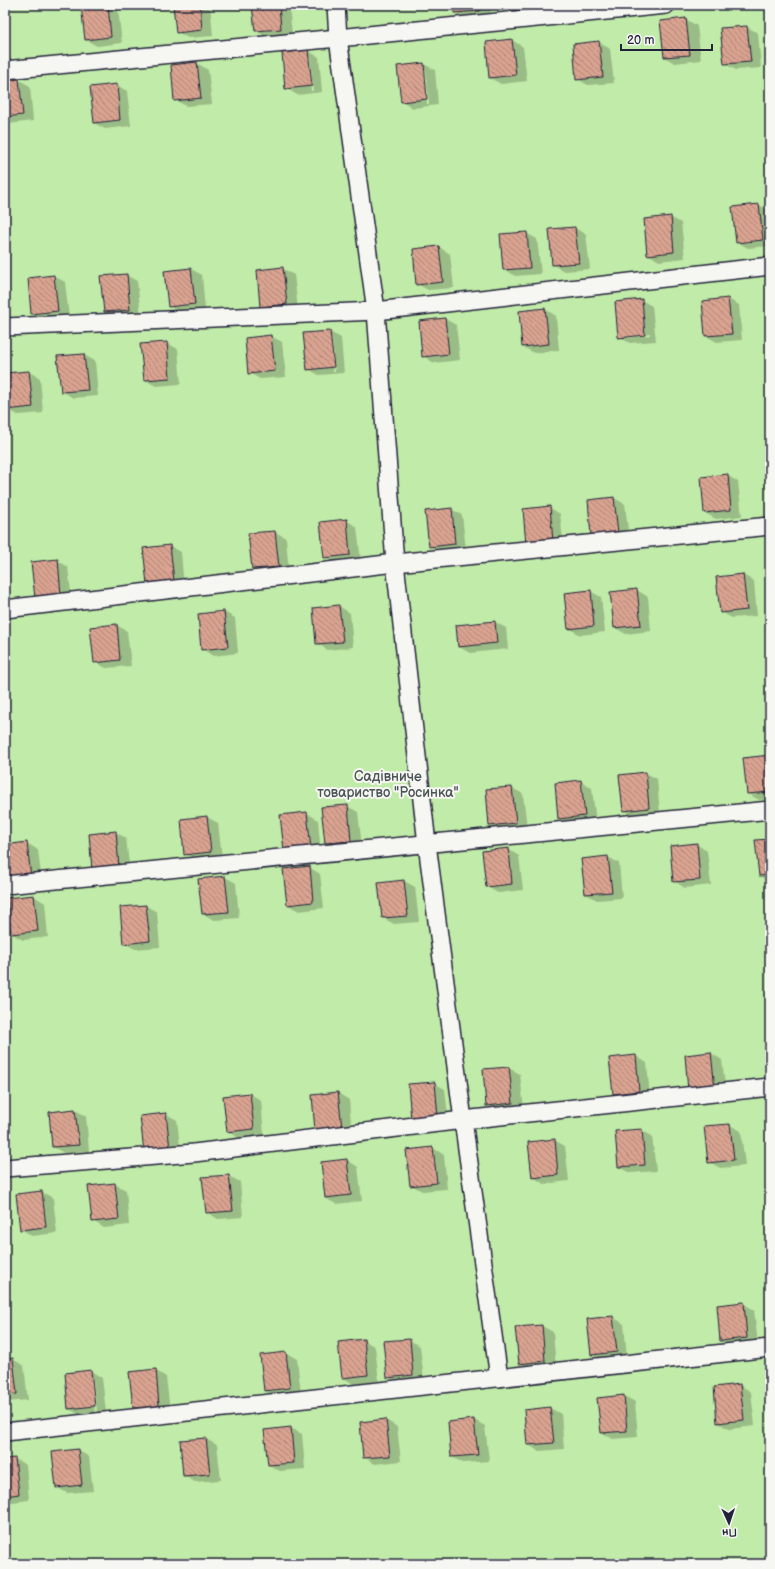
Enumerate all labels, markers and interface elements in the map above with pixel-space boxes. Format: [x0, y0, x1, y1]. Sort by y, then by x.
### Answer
scale bar [621, 26, 712, 52]
text: 20 m [627, 33, 654, 48]
park label: Садівниче товариство "Росинка" [317, 768, 459, 801]
north arrow [709, 1503, 749, 1543]
text: Пн [722, 1526, 737, 1539]

